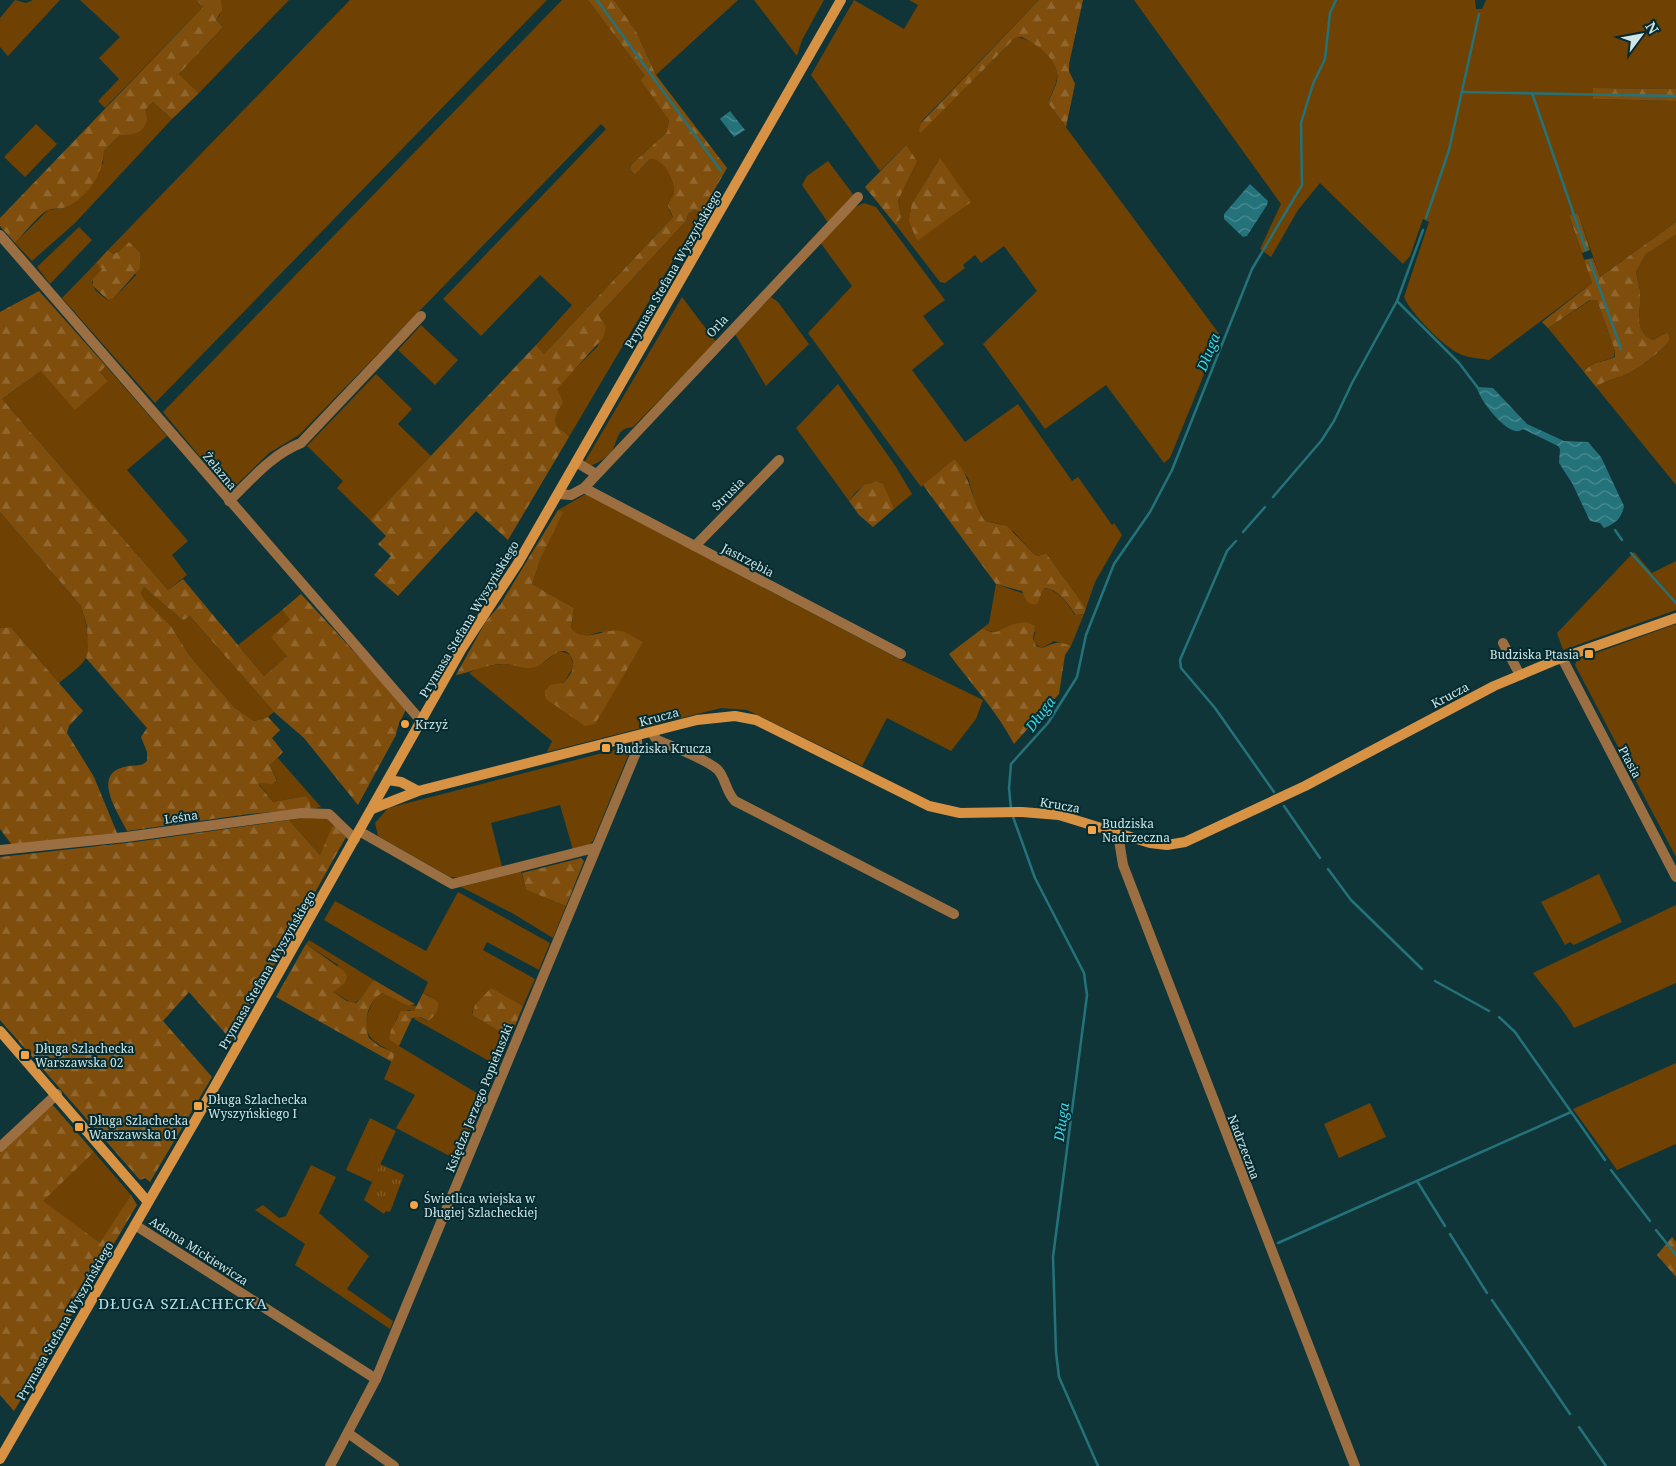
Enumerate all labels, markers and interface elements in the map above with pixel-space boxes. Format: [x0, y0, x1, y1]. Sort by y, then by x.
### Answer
north arrow [1616, 10, 1666, 60]
text: N [1641, 18, 1663, 38]
street label: Prymasa Stefana Wyszyńskiego [621, 187, 726, 351]
street label: Orla [702, 311, 732, 341]
water label: Długa [1192, 330, 1224, 375]
street label: Żelazna [199, 448, 241, 494]
street label: Strusia [708, 474, 748, 514]
street label: Prymasa Stefana Wyszyńskiego [415, 537, 523, 701]
street label: Jastrzębia [718, 539, 777, 581]
place label: Budziska Ptasia [1490, 646, 1579, 663]
marker: Budziska Ptasia [1583, 648, 1595, 660]
street label: Krucza [1428, 678, 1472, 712]
water label: Długa [1020, 692, 1060, 736]
street label: Krucza [637, 703, 681, 730]
place label: Krzyż [415, 716, 448, 733]
marker: Krzyż [399, 718, 411, 730]
place label: Budziska Krucza [616, 740, 712, 757]
marker: Budziska Krucza [600, 742, 612, 754]
street label: Ptasia [1614, 743, 1646, 781]
street label: Krucza [1039, 793, 1082, 817]
street label: Leśna [163, 806, 199, 828]
place label: Budziska Nadrzeczna [1102, 815, 1170, 846]
marker: Budziska Nadrzeczna [1086, 824, 1098, 836]
street label: Prymasa Stefana Wyszyńskiego [215, 888, 320, 1052]
street label: Księdza Jerzego Popiełuszki [441, 1021, 517, 1175]
place label: Długa Szlachecka Warszawska 02 [35, 1040, 135, 1071]
marker: Długa Szlachecka Warszawska 02 [19, 1049, 31, 1061]
place label: Długa Szlachecka Wyszyńskiego I [208, 1091, 308, 1122]
marker: Długa Szlachecka Wyszyńskiego I [192, 1100, 204, 1112]
water label: Długa [1049, 1101, 1073, 1144]
place label: Długa Szlachecka Warszawska 01 [89, 1112, 189, 1143]
street label: Nadrzeczna [1224, 1112, 1264, 1182]
marker: Długa Szlachecka Warszawska 01 [73, 1121, 85, 1133]
place label: Świetlica wiejska w Długiej Szlacheckiej [424, 1190, 538, 1221]
marker: Świetlica wiejska w Długiej Szlacheckiej [408, 1199, 420, 1211]
street label: Adama Mickiewicza [146, 1213, 252, 1290]
street label: Prymasa Stefana Wyszyńskiego [13, 1239, 118, 1403]
district label: DŁUGA SZLACHECKA [98, 1293, 268, 1313]

